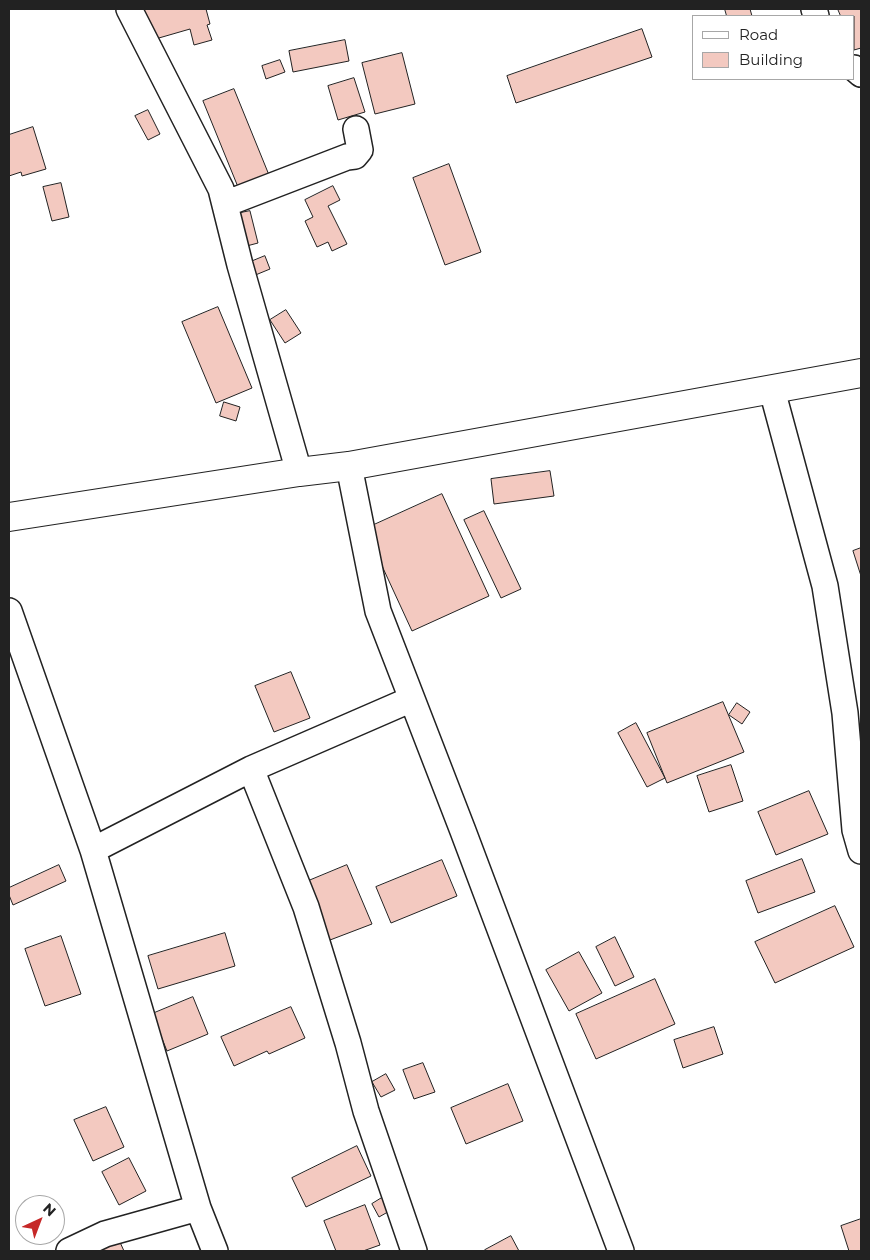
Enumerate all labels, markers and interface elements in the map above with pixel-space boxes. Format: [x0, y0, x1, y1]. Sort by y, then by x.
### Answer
legend [692, 15, 855, 80]
text: Road [739, 25, 778, 44]
text: Building [739, 50, 803, 69]
north arrow [15, 1195, 65, 1245]
text: N [39, 1199, 60, 1220]

